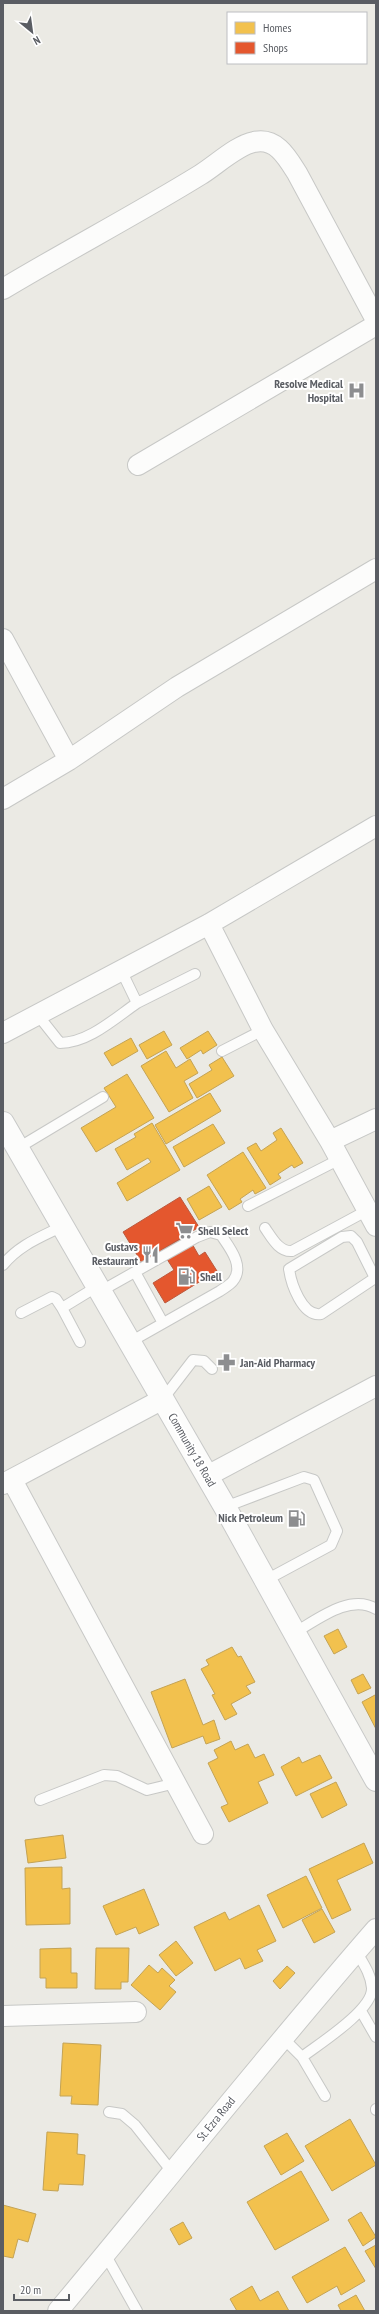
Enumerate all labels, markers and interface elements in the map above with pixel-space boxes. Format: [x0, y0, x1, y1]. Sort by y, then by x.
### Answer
north arrow [12, 12, 52, 52]
legend [227, 12, 367, 64]
text: Homes [263, 20, 291, 35]
text: N [31, 33, 43, 48]
text: Shops [263, 40, 288, 55]
place label: Resolve Medical Hospital [274, 376, 343, 405]
hospital icon: Resolve Medical Hospital [346, 381, 366, 401]
supermarket icon: Shell Select [175, 1221, 195, 1241]
place label: Shell Select [198, 1223, 249, 1238]
place label: Gustavs Restaurant [92, 1239, 139, 1268]
restaurant icon: Gustavs Restaurant [141, 1244, 161, 1264]
fuel station icon: Shell [177, 1267, 197, 1287]
place label: Shell [200, 1269, 222, 1284]
pharmacy icon: Jan-Aid Pharmacy [217, 1353, 237, 1373]
place label: Jan-Aid Pharmacy [239, 1355, 315, 1370]
street label: Community 18 Road [165, 1410, 220, 1489]
fuel station icon: Nick Petroleum [286, 1508, 306, 1528]
place label: Nick Petroleum [218, 1510, 283, 1525]
street label: St. Ezra Road [193, 2093, 238, 2144]
scale bar [14, 2276, 69, 2302]
text: 20 m [20, 2282, 41, 2297]

